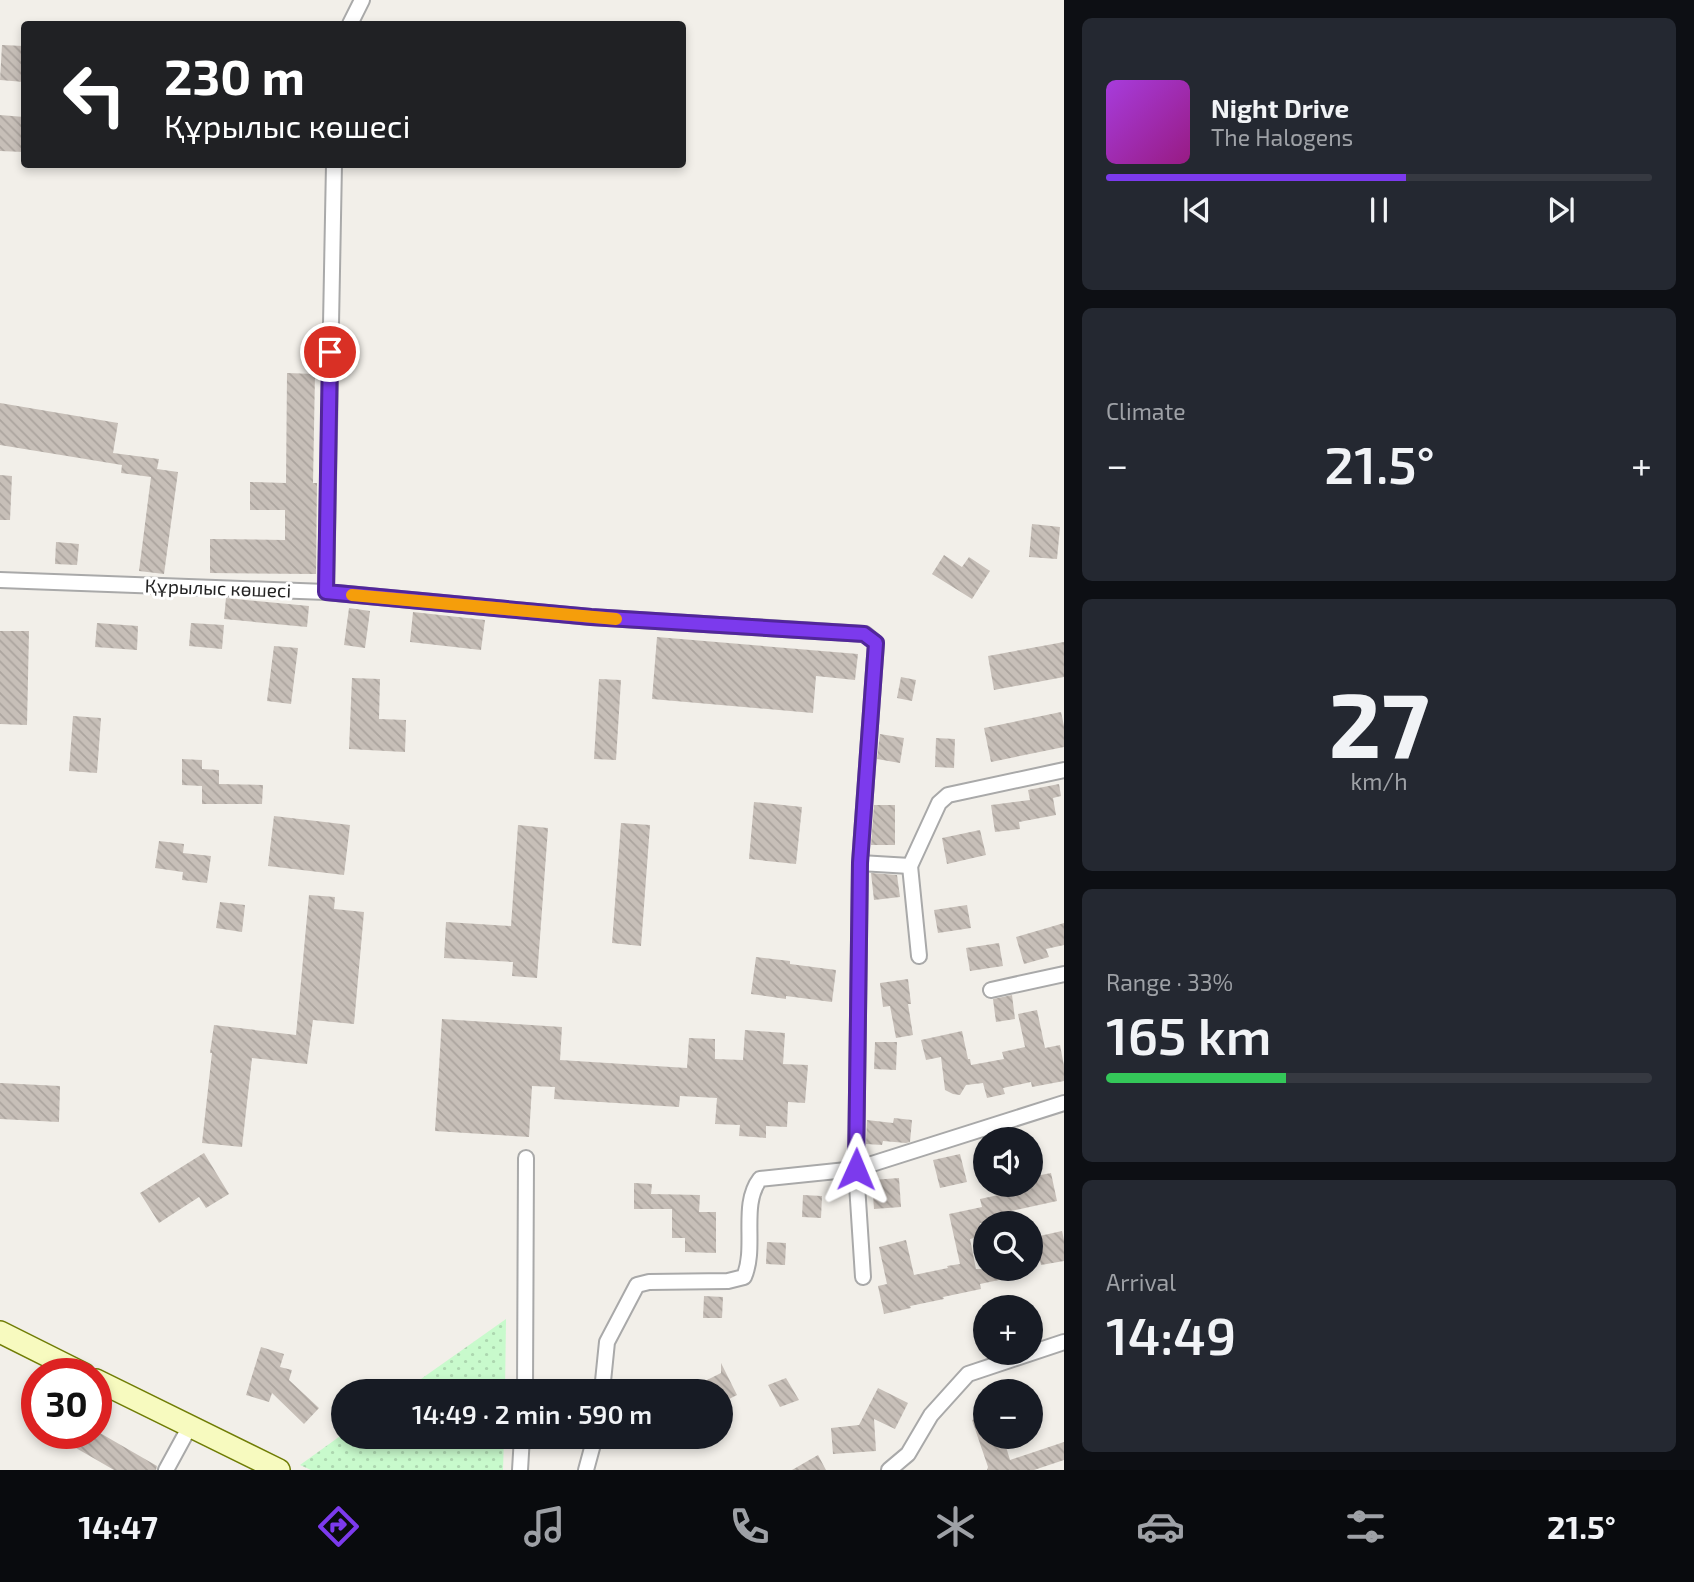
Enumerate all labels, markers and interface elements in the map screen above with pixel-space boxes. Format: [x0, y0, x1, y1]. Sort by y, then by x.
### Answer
text: 230 m [164, 46, 305, 105]
icon: left [49, 49, 140, 140]
text: Night Drive [1211, 92, 1349, 123]
text: Құрылыс көшесі [164, 106, 411, 144]
text: The Halogens [1211, 123, 1353, 151]
icon: previous [1178, 191, 1216, 229]
icon: pause [1360, 191, 1398, 229]
icon: next [1542, 191, 1580, 229]
pin [300, 322, 360, 382]
icon: arrive [311, 333, 349, 371]
text: Climate [1106, 397, 1186, 425]
text: 21.5° [1324, 432, 1435, 494]
text: − [1106, 441, 1128, 487]
text: + [1631, 441, 1652, 487]
street label: Құрылыс көшесі [144, 573, 292, 602]
text: 27 [1329, 667, 1429, 776]
text: km/h [1350, 767, 1408, 795]
text: Range · 33% [1106, 968, 1233, 996]
text: 165 km [1106, 1003, 1271, 1065]
map controls [973, 1127, 1043, 1449]
button: sound [973, 1127, 1043, 1197]
position arrow [819, 1132, 893, 1206]
button: search [973, 1211, 1043, 1281]
text: Arrival [1106, 1268, 1176, 1296]
button: + [973, 1295, 1043, 1365]
text: 14:49 [1106, 1303, 1236, 1365]
speed limit sign: 30 [21, 1358, 112, 1449]
button: − [973, 1379, 1043, 1449]
text: 14:49 · 2 min · 590 m [412, 1398, 652, 1429]
icon: directions [314, 1502, 363, 1551]
icon: music [520, 1502, 569, 1551]
icon: phone [725, 1502, 774, 1551]
icon: climate [931, 1502, 980, 1551]
icon: car [1136, 1502, 1185, 1551]
icon: filters [1341, 1502, 1390, 1551]
text: 14:47 [78, 1507, 158, 1545]
text: 21.5° [1547, 1507, 1616, 1545]

